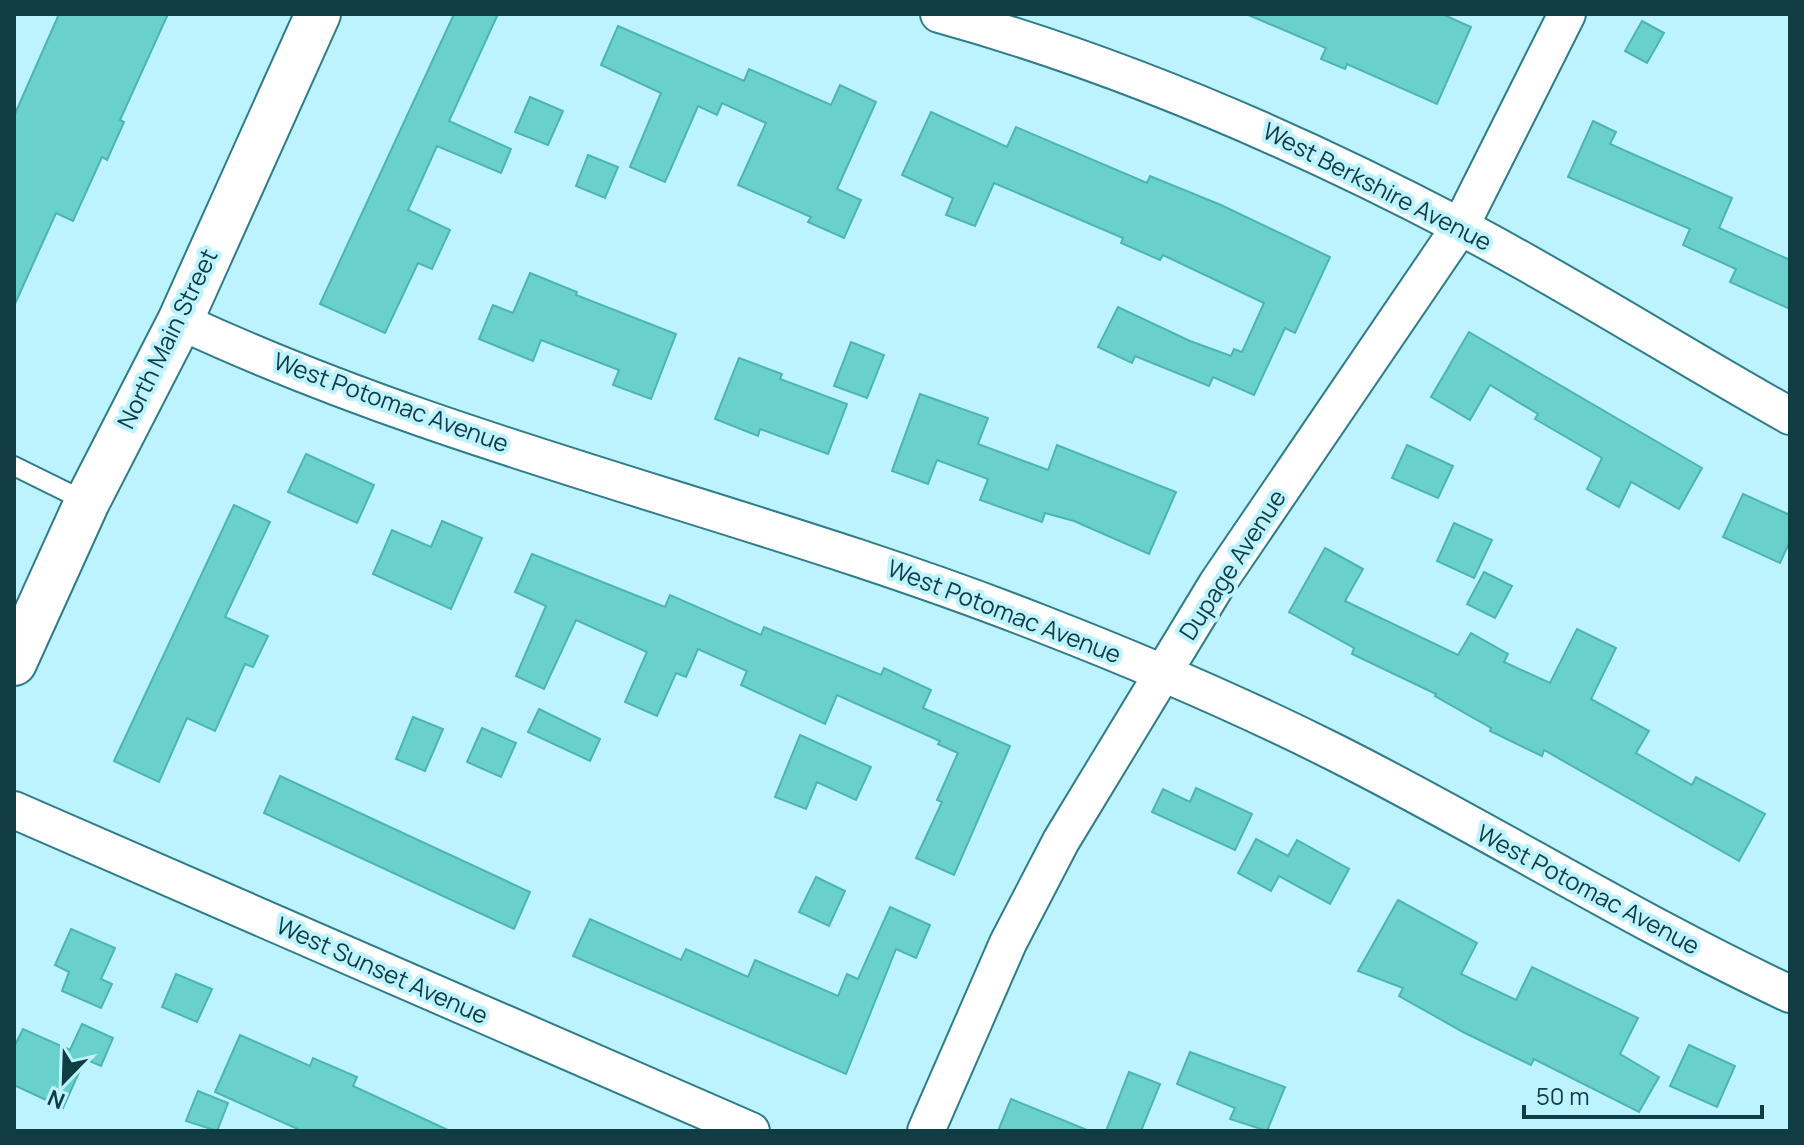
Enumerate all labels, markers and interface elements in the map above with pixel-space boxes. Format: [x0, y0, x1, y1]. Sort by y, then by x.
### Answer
street label: West Berkshire Avenue [1257, 114, 1498, 258]
street label: North Main Street [109, 243, 225, 434]
street label: West Potomac Avenue [269, 344, 514, 459]
street label: Dupage Avenue [1171, 483, 1293, 646]
street label: West Potomac Avenue [883, 551, 1126, 670]
street label: West Potomac Avenue [1472, 816, 1706, 961]
street label: West Sunset Avenue [271, 908, 494, 1031]
north arrow [24, 1041, 104, 1121]
scale bar [1524, 1069, 1762, 1119]
text: 50 m [1536, 1079, 1590, 1112]
text: N [43, 1083, 69, 1116]

